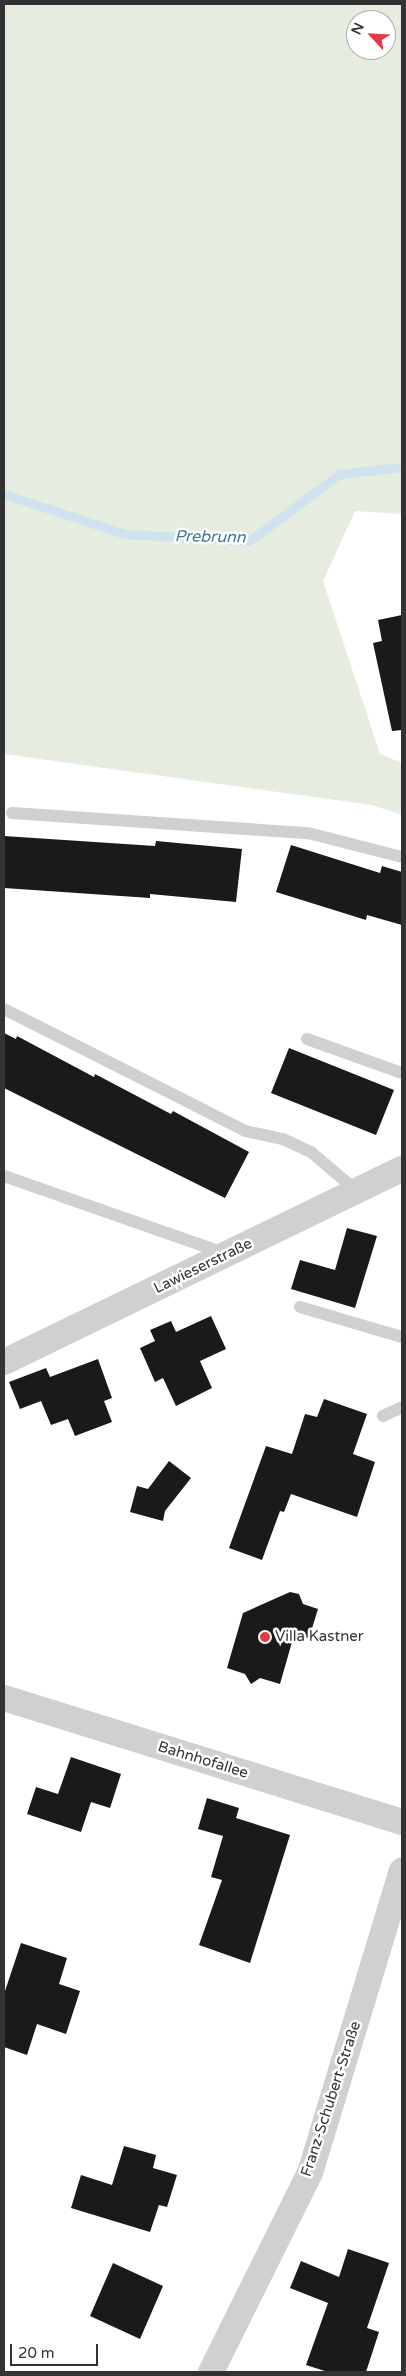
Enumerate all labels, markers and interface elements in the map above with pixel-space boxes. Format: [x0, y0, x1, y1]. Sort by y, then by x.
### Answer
north arrow [346, 10, 396, 60]
text: N [348, 20, 368, 38]
water label: Prebrunn [174, 527, 246, 547]
street label: Lawieserstraße [151, 1234, 255, 1298]
place label: Villa Kastner [275, 1628, 364, 1646]
marker: Villa Kastner [259, 1631, 271, 1643]
street label: Bahnhofallee [156, 1738, 250, 1782]
street label: Franz-Schubert-Straße [297, 2019, 365, 2179]
scale bar [12, 2334, 100, 2366]
text: 20 m [18, 2344, 55, 2362]

